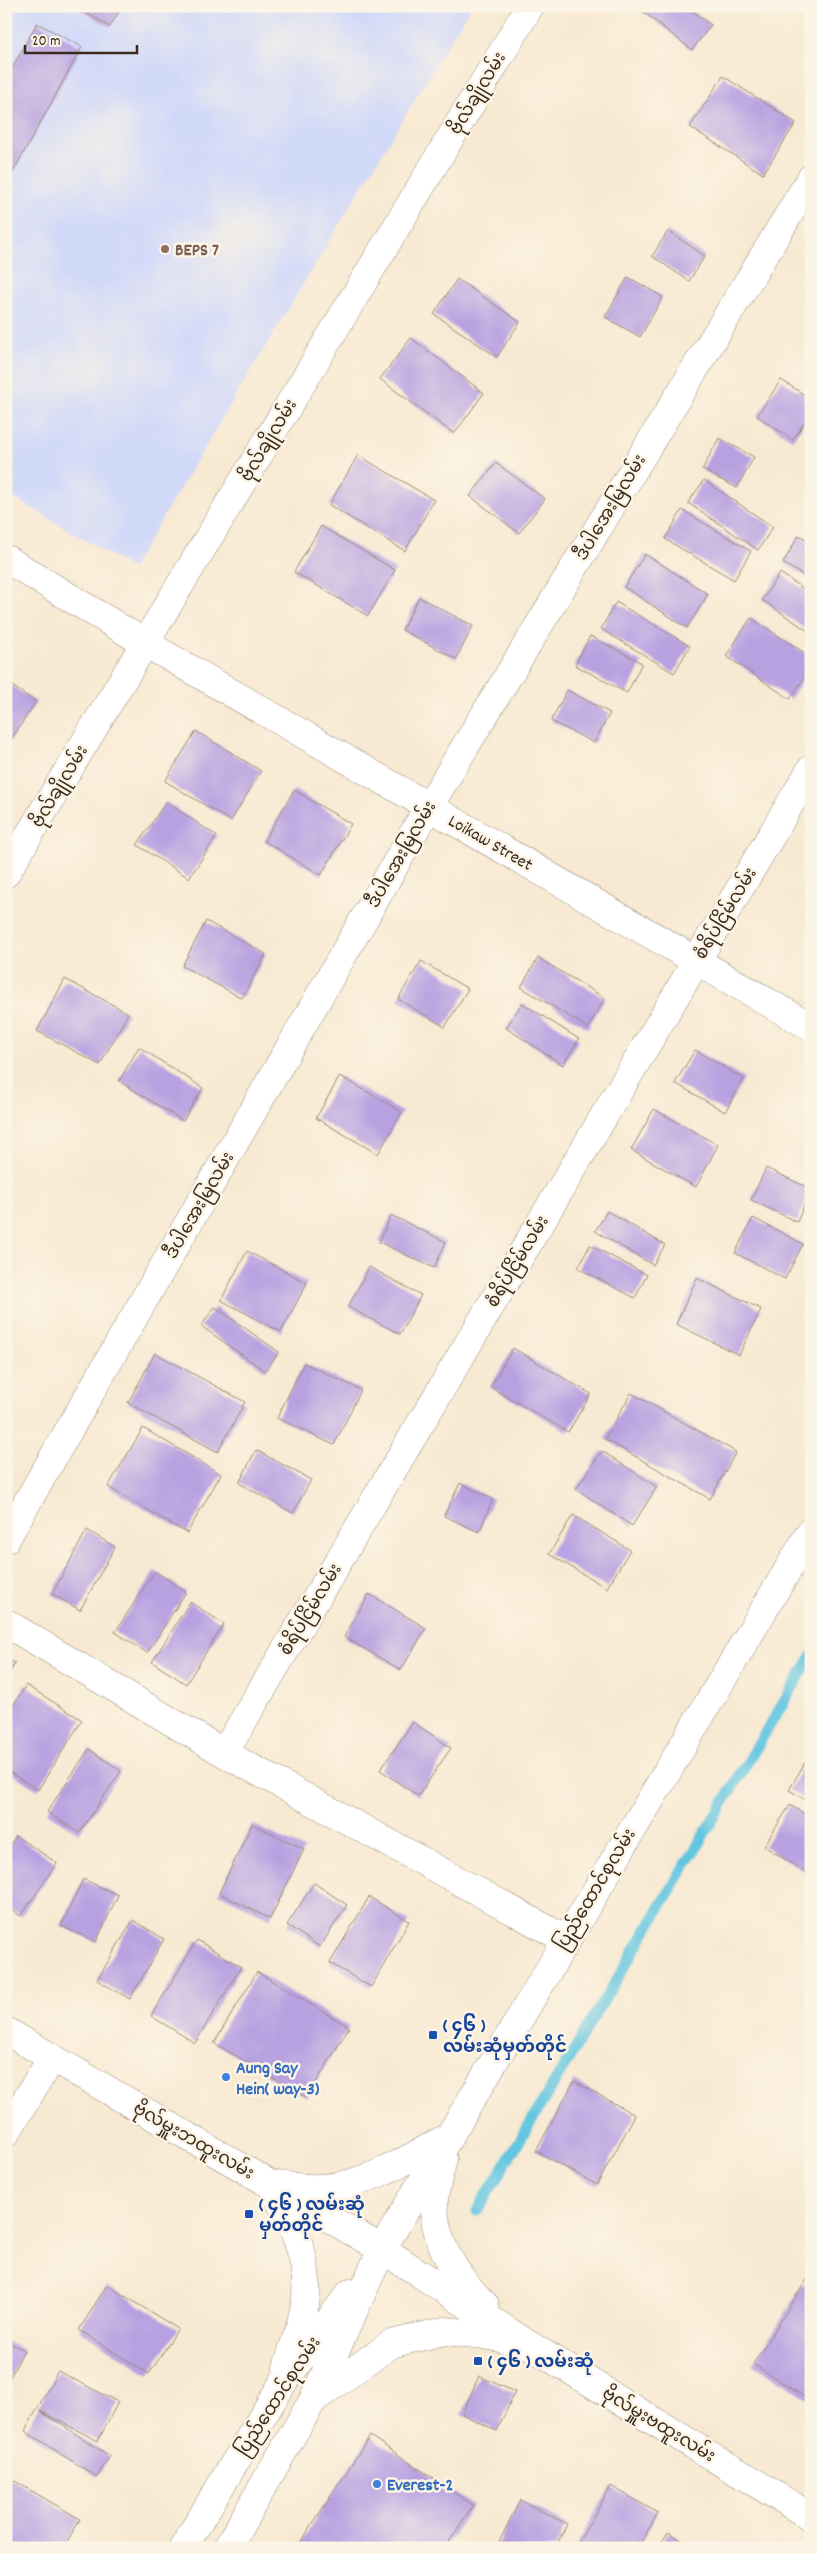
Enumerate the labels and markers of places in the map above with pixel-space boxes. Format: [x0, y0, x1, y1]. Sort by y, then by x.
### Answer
place label: BEPS 7 [175, 239, 219, 264]
marker: BEPS 7 [159, 243, 171, 255]
place label: ( ၄၆ ) လမ်းဆုံမှတ်တိုင် [443, 2013, 567, 2061]
marker: ( ၄၆ ) လမ်းဆုံမှတ်တိုင် [427, 2029, 439, 2041]
place label: Aung Say Hein( way-3) [236, 2057, 320, 2103]
marker: Aung Say Hein( way-3) [220, 2071, 232, 2083]
place label: ( ၄၆ ) လမ်းဆုံ မှတ်တိုင် [259, 2192, 365, 2240]
marker: ( ၄၆ ) လမ်းဆုံ မှတ်တိုင် [243, 2208, 255, 2220]
place label: ( ၄၆ ) လမ်းဆုံ [488, 2349, 594, 2376]
marker: ( ၄၆ ) လမ်းဆုံ [472, 2355, 484, 2367]
place label: Everest-2 [387, 2474, 453, 2499]
marker: Everest-2 [371, 2478, 383, 2490]

